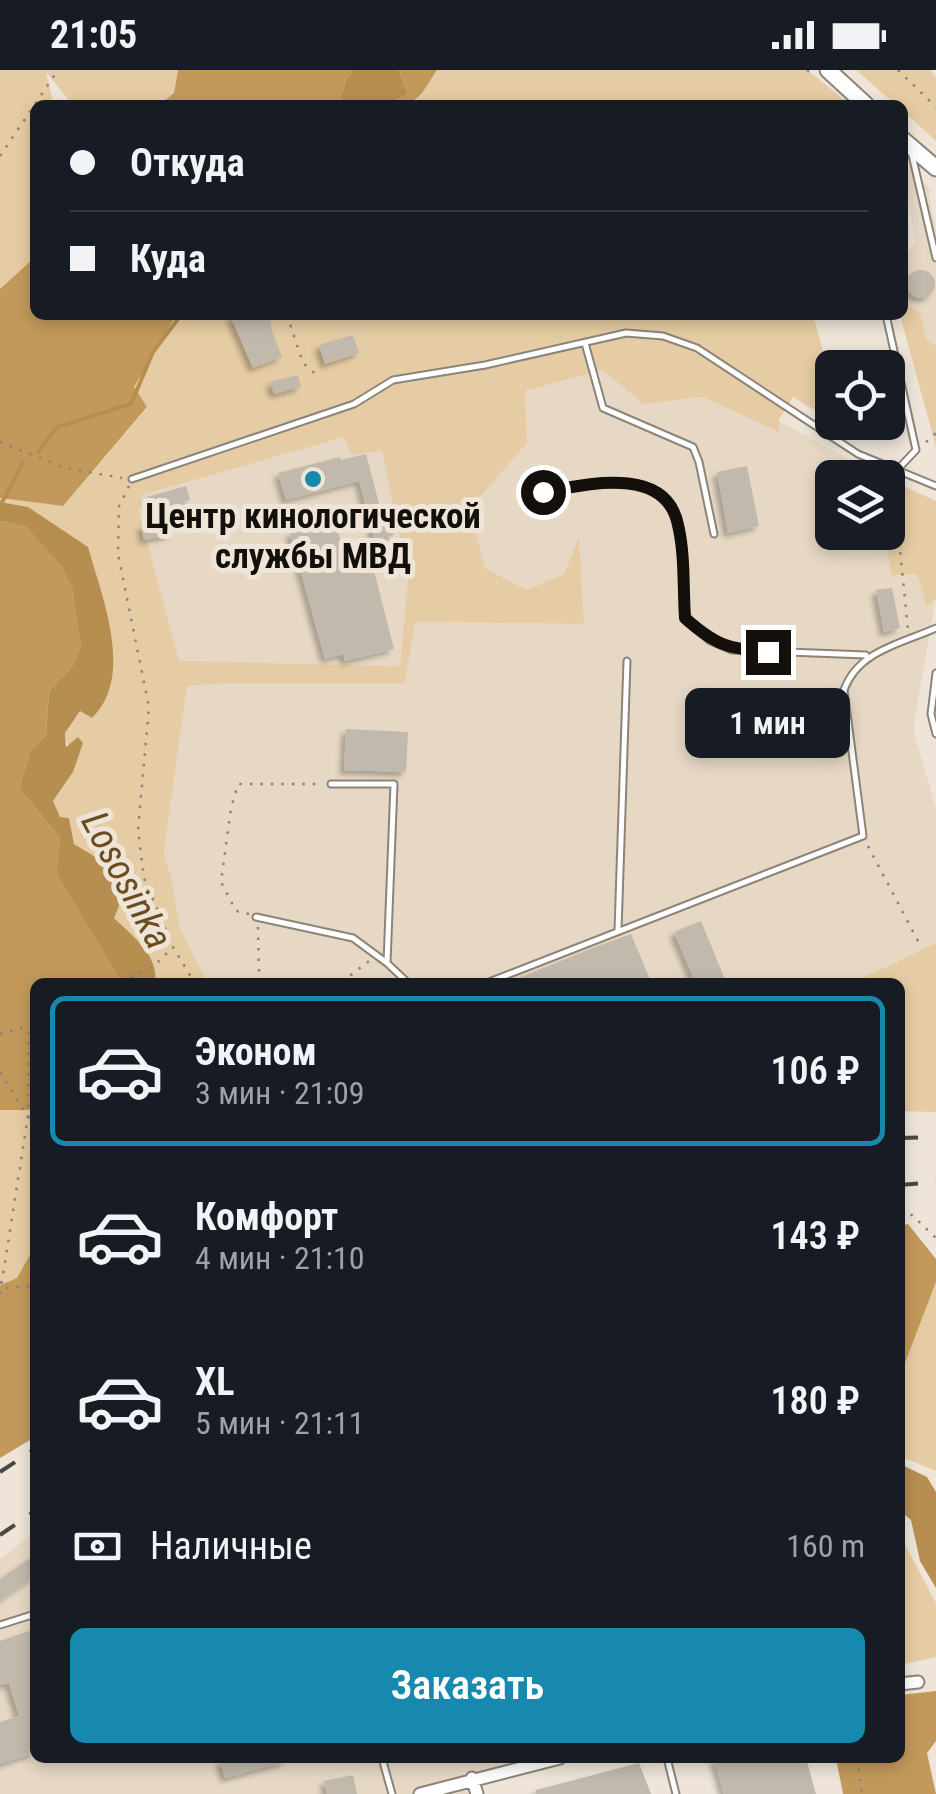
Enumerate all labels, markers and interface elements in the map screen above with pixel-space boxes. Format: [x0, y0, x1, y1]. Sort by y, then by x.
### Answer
text: 21:05 [50, 13, 137, 57]
text: Откуда [130, 141, 245, 185]
text: Куда [130, 237, 206, 281]
map controls [815, 350, 905, 550]
button: locate [815, 350, 905, 440]
button: layers [815, 460, 905, 550]
marker: Центр кинологической службы МВД [302, 468, 324, 490]
route start [521, 470, 566, 515]
place label: Центр кинологической службы МВД [145, 496, 481, 577]
route end [746, 630, 791, 675]
callout: 1 мин [686, 687, 850, 757]
text: 1 мин [729, 704, 806, 742]
water label: Lososinka [73, 804, 181, 956]
icon: car [75, 1026, 165, 1116]
text: Эконом [195, 1030, 317, 1074]
text: 106 ₽ [770, 1049, 860, 1093]
text: 3 мин · 21:09 [195, 1074, 365, 1112]
icon: car [75, 1191, 165, 1281]
text: Комфорт [195, 1195, 338, 1239]
text: 143 ₽ [770, 1214, 860, 1258]
text: 4 мин · 21:10 [195, 1239, 365, 1277]
icon: car [75, 1356, 165, 1446]
text: XL [195, 1360, 234, 1404]
text: 180 ₽ [770, 1379, 860, 1423]
text: 5 мин · 21:11 [195, 1404, 365, 1442]
icon: cash [70, 1519, 125, 1574]
text: Наличные [150, 1524, 312, 1568]
text: 160 m [786, 1527, 865, 1565]
button: Заказать [70, 1628, 865, 1743]

